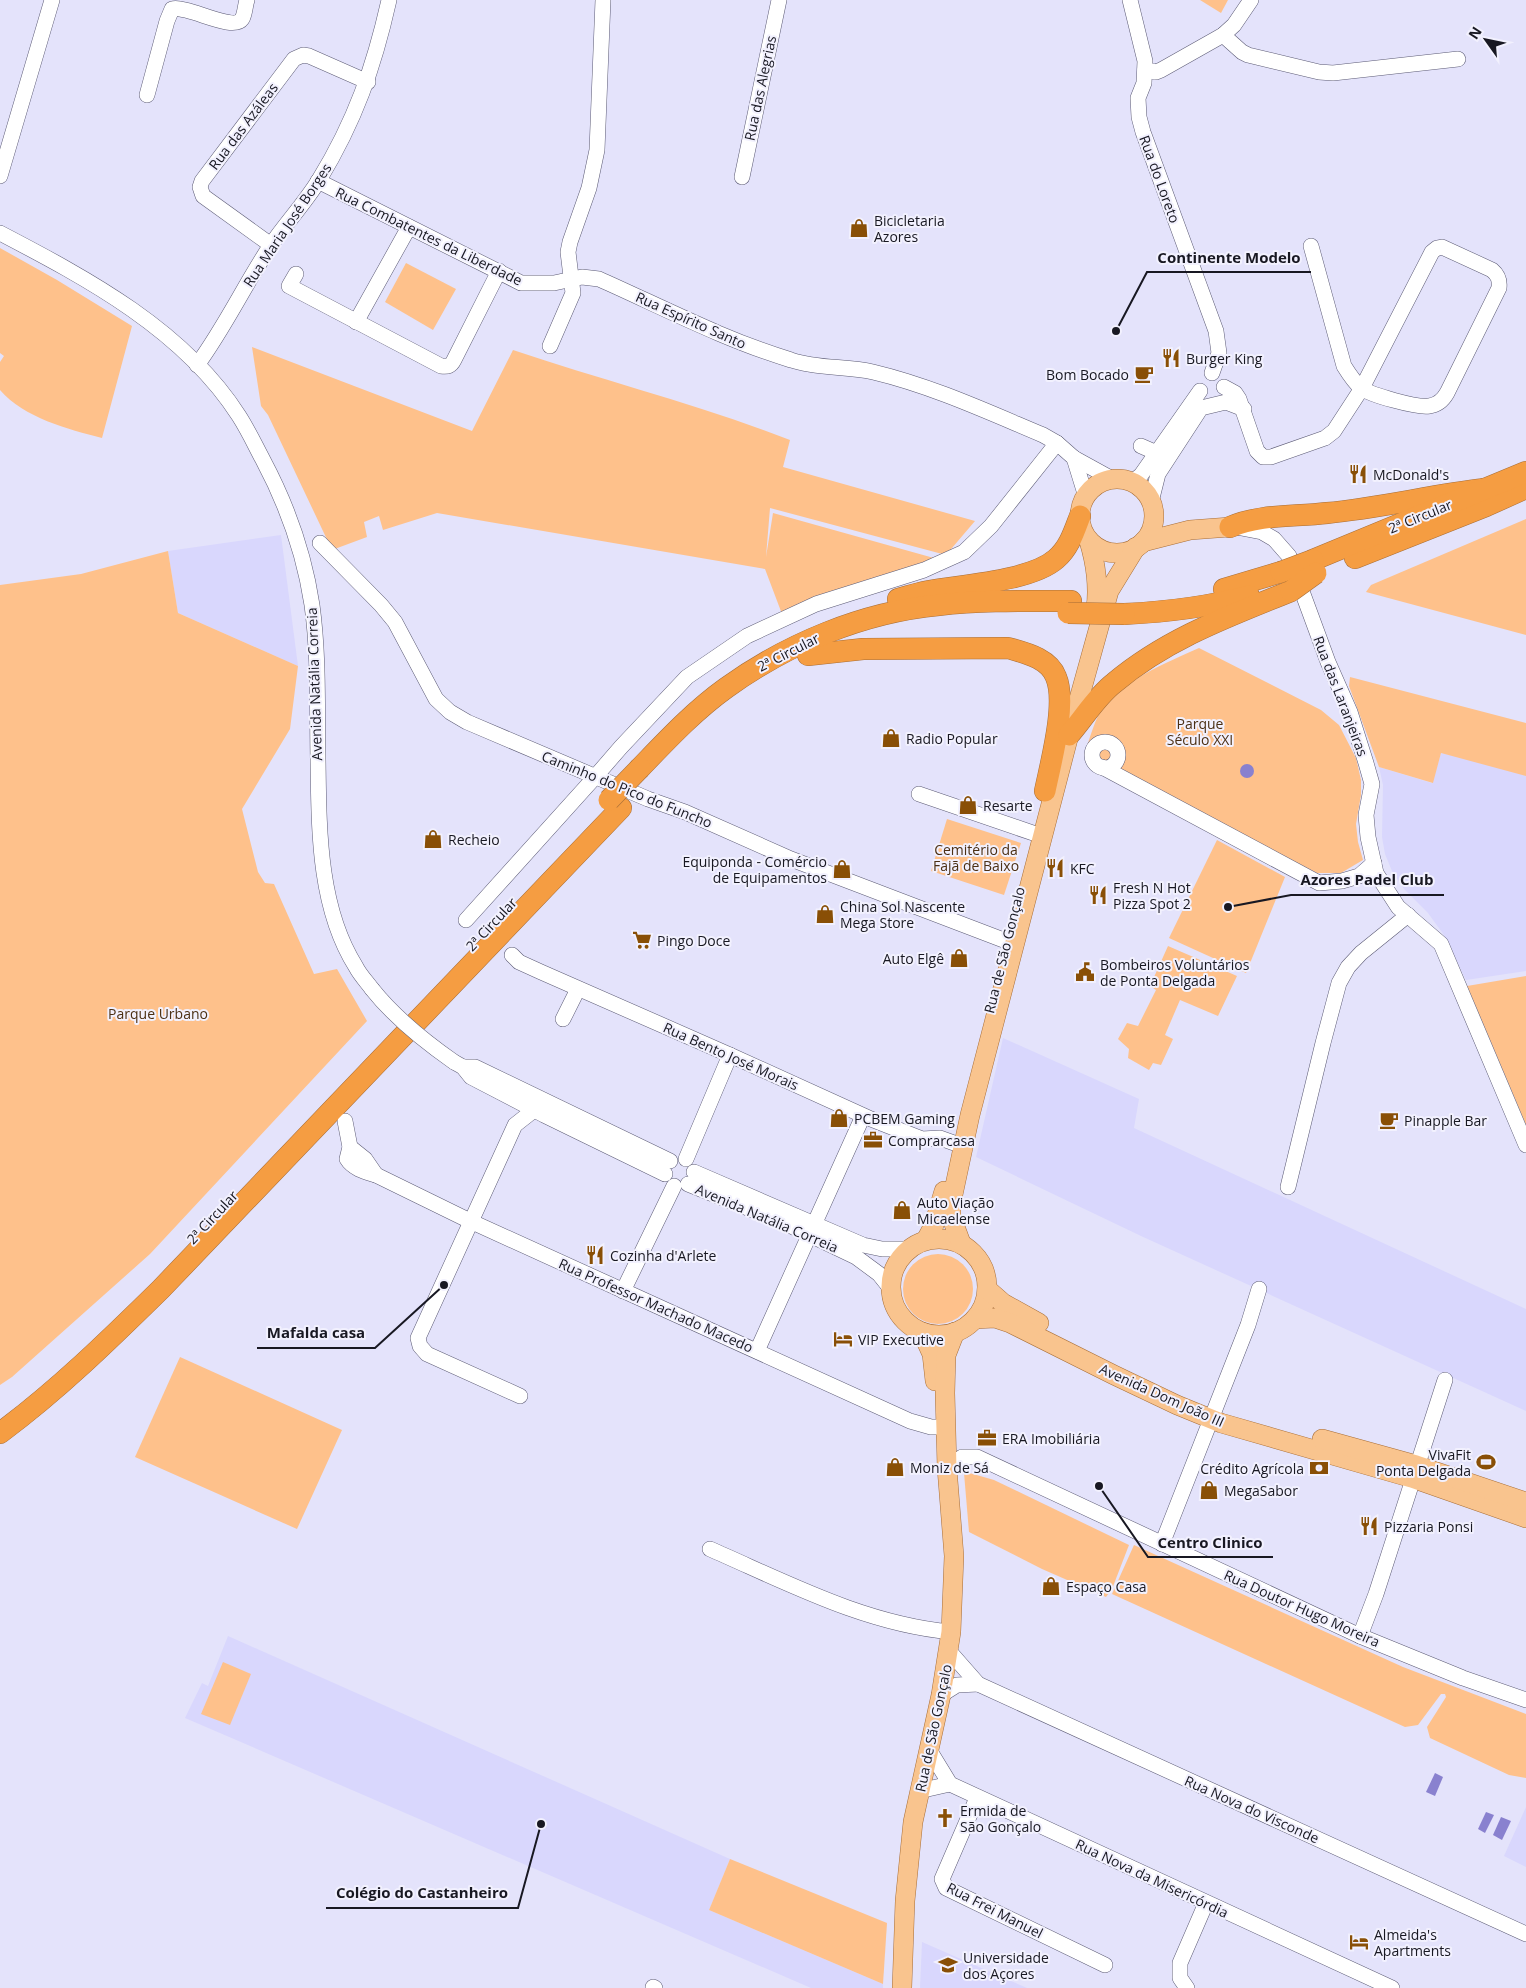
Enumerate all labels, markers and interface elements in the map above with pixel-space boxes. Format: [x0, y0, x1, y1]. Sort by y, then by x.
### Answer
north arrow [1461, 15, 1511, 65]
text: N [1464, 23, 1486, 43]
street label: Rua das Alegrias [740, 33, 780, 142]
street label: Rua das Azáleas [204, 78, 282, 173]
street label: Rua do Loreto [1135, 133, 1185, 225]
street label: Rua Maria José Borges [238, 159, 336, 291]
street label: Rua Combatentes da Liberdade [332, 182, 526, 290]
place label: Bicicletaria Azores [874, 211, 945, 246]
shop icon: Bicicletaria Azores [848, 217, 870, 239]
callout: Continente Modelo [1147, 242, 1311, 272]
text: Continente Modelo [1157, 247, 1301, 267]
street label: Rua Espírito Santo [633, 287, 749, 353]
restaurant icon: Burger King [1160, 347, 1182, 369]
place label: Burger King [1186, 349, 1263, 368]
cafe icon: Bom Bocado [1133, 363, 1155, 385]
place label: Bom Bocado [1046, 365, 1129, 384]
restaurant icon: McDonald's [1347, 463, 1369, 485]
place label: McDonald's [1373, 465, 1449, 484]
street label: 2ª Circular [1385, 495, 1455, 537]
street label: Avenida Natália Correia [302, 607, 326, 761]
street label: 2ª Circular [754, 628, 822, 676]
street label: Rua das Laranjeiras [1309, 633, 1373, 759]
park label: Parque Século XXI [1167, 714, 1233, 749]
shop icon: Radio Popular [880, 727, 902, 749]
place label: Radio Popular [906, 729, 998, 748]
street label: Caminho do Pico do Funcho [539, 746, 715, 832]
shop icon: Resarte [957, 794, 979, 816]
place label: Resarte [983, 796, 1033, 815]
shop icon: Recheio [422, 828, 444, 850]
place label: Recheio [448, 830, 500, 849]
park label: Cemitério da Fajã de Baixo [933, 840, 1019, 875]
place label: Equiponda - Comércio de Equipamentos [682, 852, 827, 887]
restaurant icon: KFC [1044, 857, 1066, 879]
shop icon: Equiponda - Comércio de Equipamentos [831, 858, 853, 880]
place label: KFC [1070, 859, 1095, 878]
callout: Azores Padel Club [1291, 865, 1444, 895]
text: Azores Padel Club [1301, 869, 1433, 889]
place label: Fresh N Hot Pizza Spot 2 [1113, 878, 1191, 913]
restaurant icon: Fresh N Hot Pizza Spot 2 [1087, 884, 1109, 906]
street label: Rua de São Gonçalo [979, 885, 1029, 1015]
street label: 2ª Circular [461, 893, 521, 955]
place label: China Sol Nascente Mega Store [840, 897, 965, 932]
shop icon: China Sol Nascente Mega Store [814, 903, 836, 925]
supermarket icon: Pingo Doce [631, 929, 653, 951]
place label: Pingo Doce [657, 931, 730, 950]
shop icon: Auto Elgê [948, 947, 970, 969]
place label: Auto Elgê [883, 949, 944, 968]
place label: Bombeiros Voluntários de Ponta Delgada [1100, 955, 1250, 990]
public building icon: Bombeiros Voluntários de Ponta Delgada [1074, 961, 1096, 983]
park label: Parque Urbano [108, 1004, 208, 1023]
street label: Rua Bento José Morais [660, 1018, 802, 1095]
shop icon: PCBEM Gaming [828, 1107, 850, 1129]
place label: PCBEM Gaming [854, 1109, 955, 1128]
cafe icon: Pinapple Bar [1378, 1109, 1400, 1131]
place label: Pinapple Bar [1404, 1111, 1487, 1130]
office icon: Comprarcasa [862, 1129, 884, 1151]
place label: Comprarcasa [888, 1131, 975, 1150]
street label: Avenida Natália Correia [693, 1179, 841, 1257]
street label: 2ª Circular [182, 1186, 242, 1248]
place label: Auto Viação Micaelense [917, 1193, 994, 1228]
shop icon: Auto Viação Micaelense [891, 1199, 913, 1221]
restaurant icon: Cozinha d'Arlete [584, 1244, 606, 1266]
place label: Cozinha d'Arlete [610, 1246, 717, 1265]
street label: Rua Professor Machado Macedo [556, 1253, 756, 1357]
callout: Mafalda casa [257, 1318, 375, 1348]
text: Mafalda casa [267, 1322, 365, 1342]
hotel icon: VIP Executive [832, 1328, 854, 1350]
place label: VIP Executive [858, 1330, 944, 1349]
street label: Avenida Dom João III [1097, 1359, 1227, 1431]
office icon: ERA Imobiliária [976, 1427, 998, 1449]
place label: ERA Imobiliária [1002, 1429, 1100, 1448]
place label: VivaFit Ponta Delgada [1376, 1445, 1471, 1480]
sports icon: VivaFit Ponta Delgada [1475, 1451, 1497, 1473]
shop icon: Moniz de Sá [884, 1456, 906, 1478]
bank icon: Crédito Agrícola [1308, 1457, 1330, 1479]
place label: Moniz de Sá [910, 1458, 989, 1477]
place label: Crédito Agrícola [1200, 1459, 1304, 1478]
shop icon: MegaSabor [1198, 1479, 1220, 1501]
place label: MegaSabor [1224, 1481, 1298, 1500]
restaurant icon: Pizzaria Ponsi [1358, 1515, 1380, 1537]
place label: Pizzaria Ponsi [1384, 1517, 1473, 1536]
callout: Centro Clinico [1148, 1527, 1273, 1557]
text: Centro Clinico [1158, 1532, 1262, 1552]
street label: Rua Doutor Hugo Moreira [1221, 1565, 1383, 1651]
shop icon: Espaço Casa [1040, 1575, 1062, 1597]
place label: Espaço Casa [1066, 1577, 1147, 1596]
street label: Rua de São Gonçalo [910, 1663, 956, 1793]
street label: Rua Nova do Visconde [1182, 1771, 1322, 1847]
place label: Ermida de São Gonçalo [960, 1801, 1041, 1836]
church icon: Ermida de São Gonçalo [934, 1807, 956, 1829]
street label: Rua Nova da Misericórdia [1072, 1834, 1232, 1922]
callout: Colégio do Castanheiro [326, 1878, 518, 1908]
street label: Rua Frei Manuel [944, 1878, 1046, 1942]
text: Colégio do Castanheiro [336, 1882, 508, 1902]
place label: Almeida's Apartments [1374, 1925, 1451, 1960]
hotel icon: Almeida's Apartments [1348, 1931, 1370, 1953]
place label: Universidade dos Açores [963, 1948, 1049, 1983]
school or university icon: Universidade dos Açores [937, 1954, 959, 1976]

